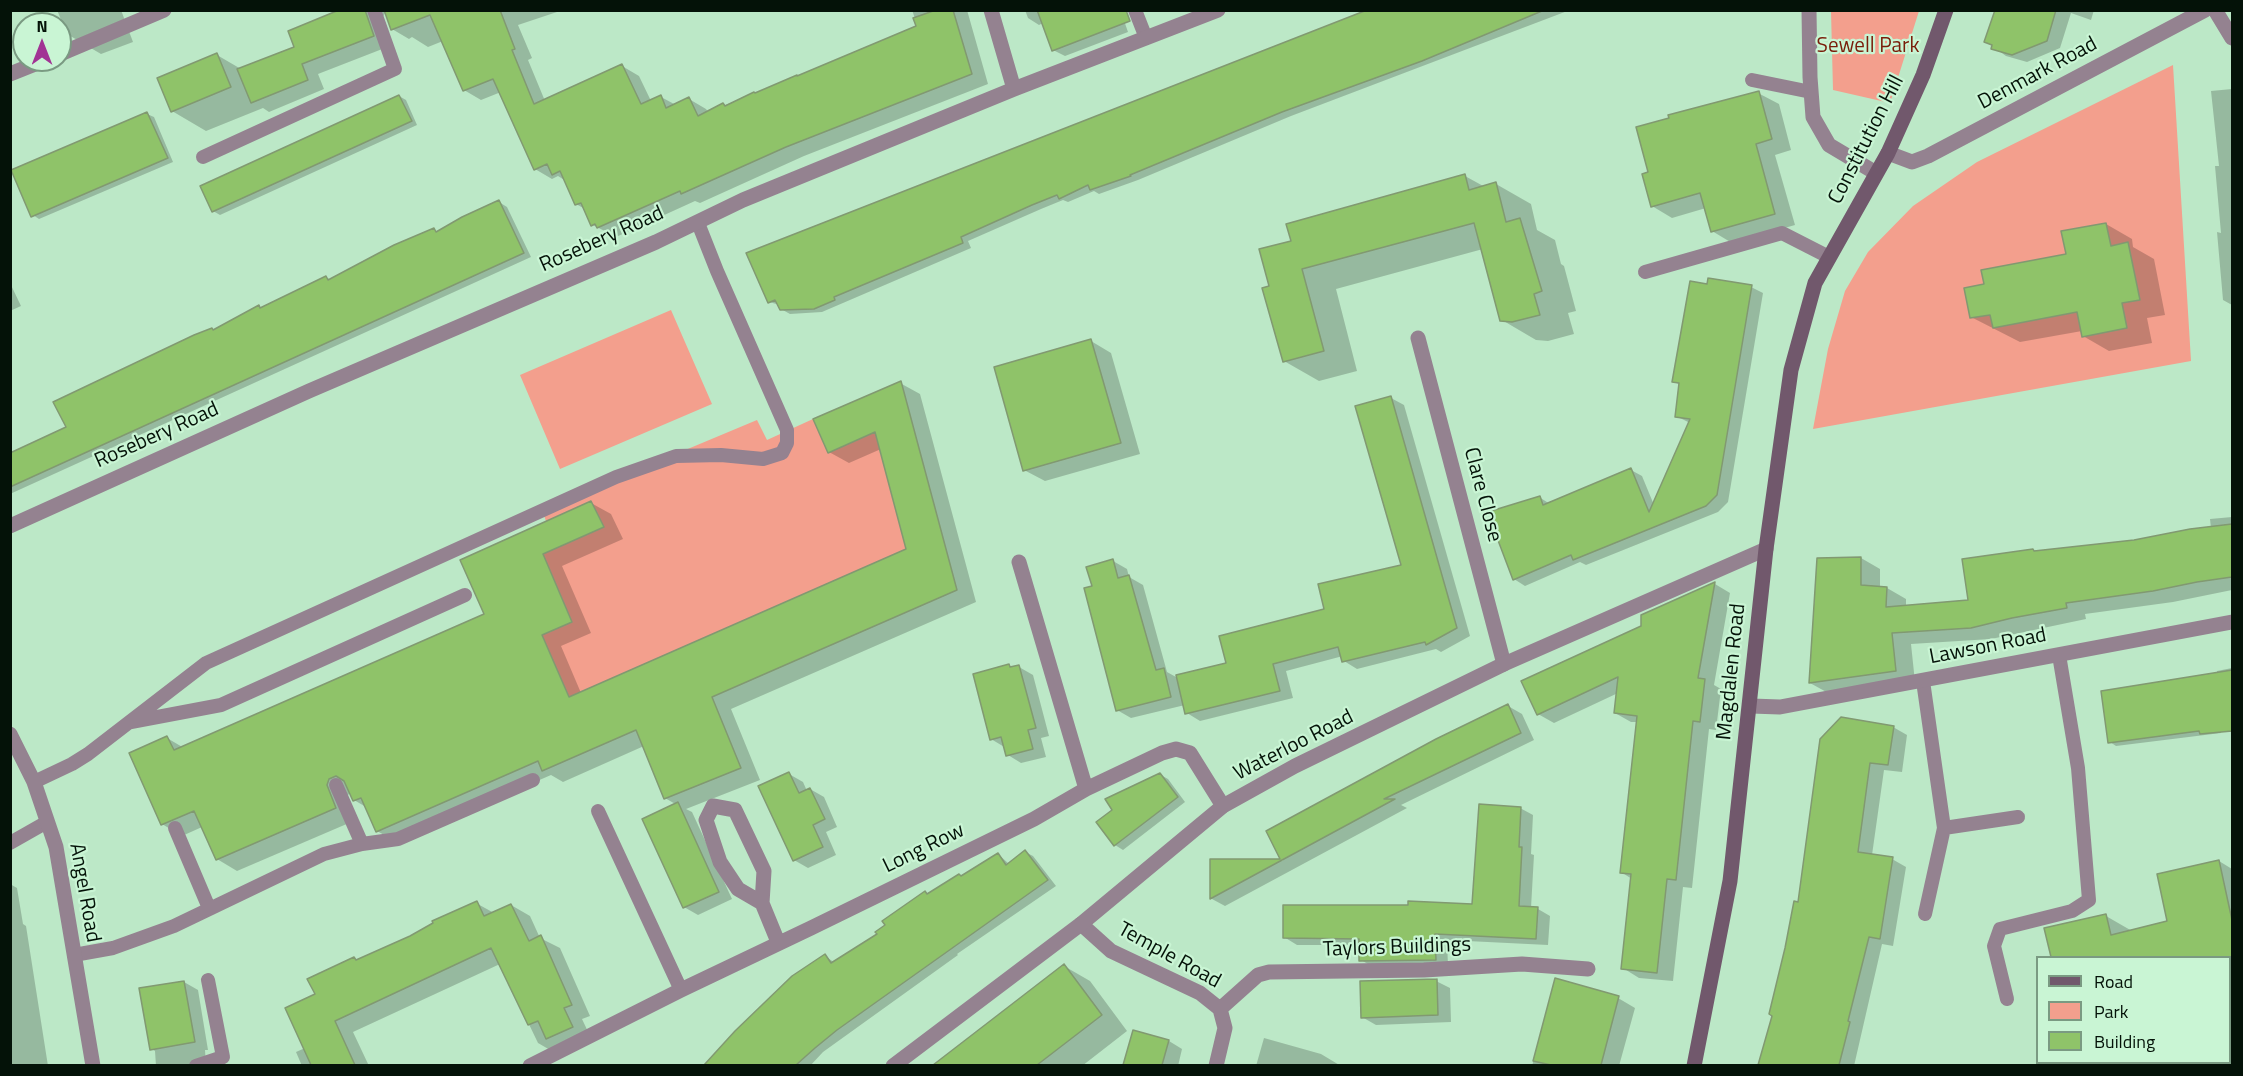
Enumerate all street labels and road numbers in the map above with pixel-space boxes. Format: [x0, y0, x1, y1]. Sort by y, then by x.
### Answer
street label: Denmark Road [1974, 32, 2102, 116]
street label: Constitution Hill [1824, 71, 1910, 209]
street label: Rosebery Road [536, 201, 668, 279]
street label: Rosebery Road [91, 397, 223, 475]
street label: Clare Close [1457, 445, 1507, 545]
street label: Magdalen Road [1712, 602, 1752, 742]
street label: Lawson Road [1927, 623, 2049, 671]
street label: Waterloo Road [1230, 705, 1358, 787]
street label: Long Row [879, 819, 969, 879]
street label: Angel Road [63, 842, 105, 944]
street label: Temple Road [1113, 917, 1225, 995]
street label: Taylors Buildings [1322, 933, 1472, 963]

